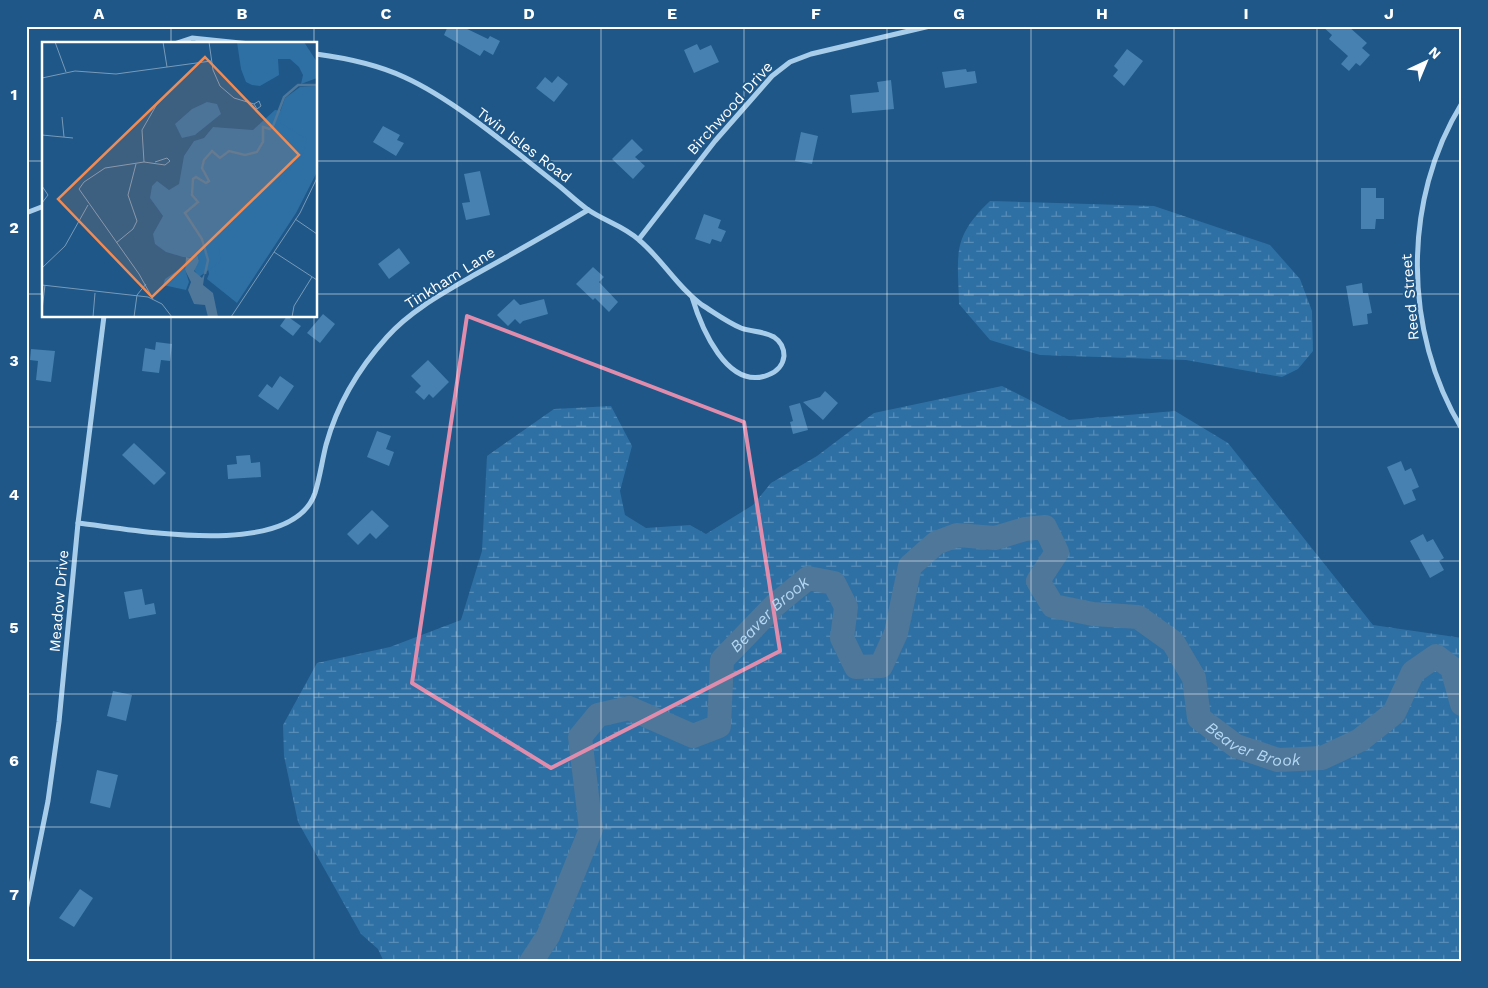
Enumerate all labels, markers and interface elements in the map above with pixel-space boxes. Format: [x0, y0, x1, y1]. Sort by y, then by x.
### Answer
text: A [94, 4, 105, 23]
text: B [237, 4, 248, 23]
text: C [381, 4, 392, 23]
text: D [523, 4, 535, 23]
text: E [667, 4, 677, 23]
text: F [811, 4, 821, 23]
text: G [953, 4, 965, 23]
text: H [1096, 4, 1108, 23]
text: I [1243, 4, 1249, 23]
text: J [1384, 4, 1394, 23]
north arrow [1400, 38, 1450, 88]
inset map [42, 42, 318, 318]
text: N [1426, 43, 1444, 62]
street label: Birchwood Drive [683, 58, 777, 158]
text: 1 [11, 85, 17, 104]
street label: Twin Isles Road [473, 103, 575, 187]
text: 2 [9, 218, 19, 237]
street label: Tinkham Lane [401, 243, 499, 313]
street label: Reed Street [1397, 252, 1423, 341]
text: 3 [9, 351, 19, 370]
text: 4 [9, 485, 19, 504]
street label: Meadow Drive [46, 549, 72, 653]
water label: Beaver Brook [726, 571, 813, 656]
text: 5 [9, 618, 19, 637]
water label: Beaver Brook [1202, 717, 1302, 770]
text: 6 [9, 751, 19, 770]
text: 7 [9, 885, 19, 904]

